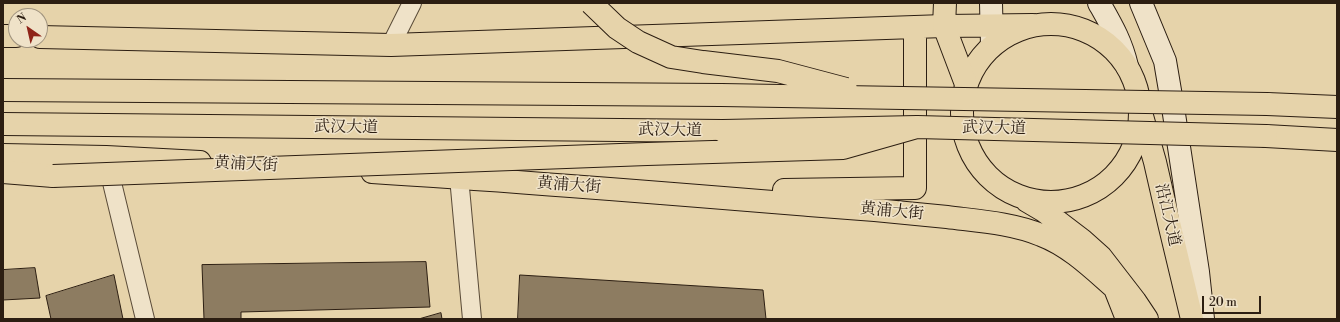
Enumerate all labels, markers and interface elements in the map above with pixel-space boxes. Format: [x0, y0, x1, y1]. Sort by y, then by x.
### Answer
north arrow [8, 8, 48, 48]
text: N [14, 11, 29, 27]
street label: 武汉大道 [314, 118, 378, 138]
street label: 武汉大道 [962, 119, 1026, 139]
street label: 武汉大道 [638, 121, 702, 141]
street label: 黄浦大街 [214, 154, 278, 176]
street label: 黄浦大街 [536, 174, 602, 198]
street label: 沿江大道 [1150, 182, 1184, 248]
street label: 黄浦大街 [859, 200, 925, 224]
scale bar [1204, 288, 1263, 314]
text: 20 m [1209, 295, 1237, 310]

